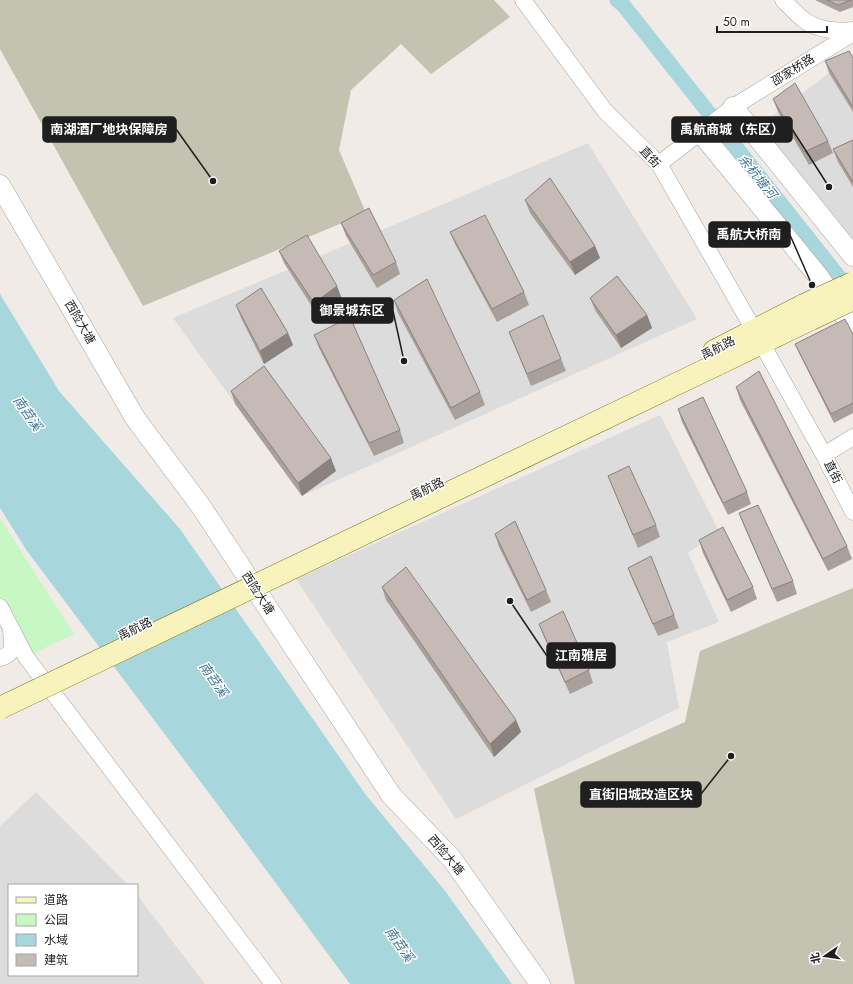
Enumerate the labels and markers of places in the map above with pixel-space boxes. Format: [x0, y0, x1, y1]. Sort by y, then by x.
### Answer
callout: 南湖酒厂地块保障房 [43, 117, 176, 142]
callout: 禹航商城（东区） [672, 117, 792, 142]
callout: 禹航大桥南 [709, 222, 790, 247]
callout: 御景城东区 [312, 298, 393, 323]
callout: 江南雅居 [547, 643, 615, 668]
callout: 直街旧城改造区块 [581, 782, 701, 807]

